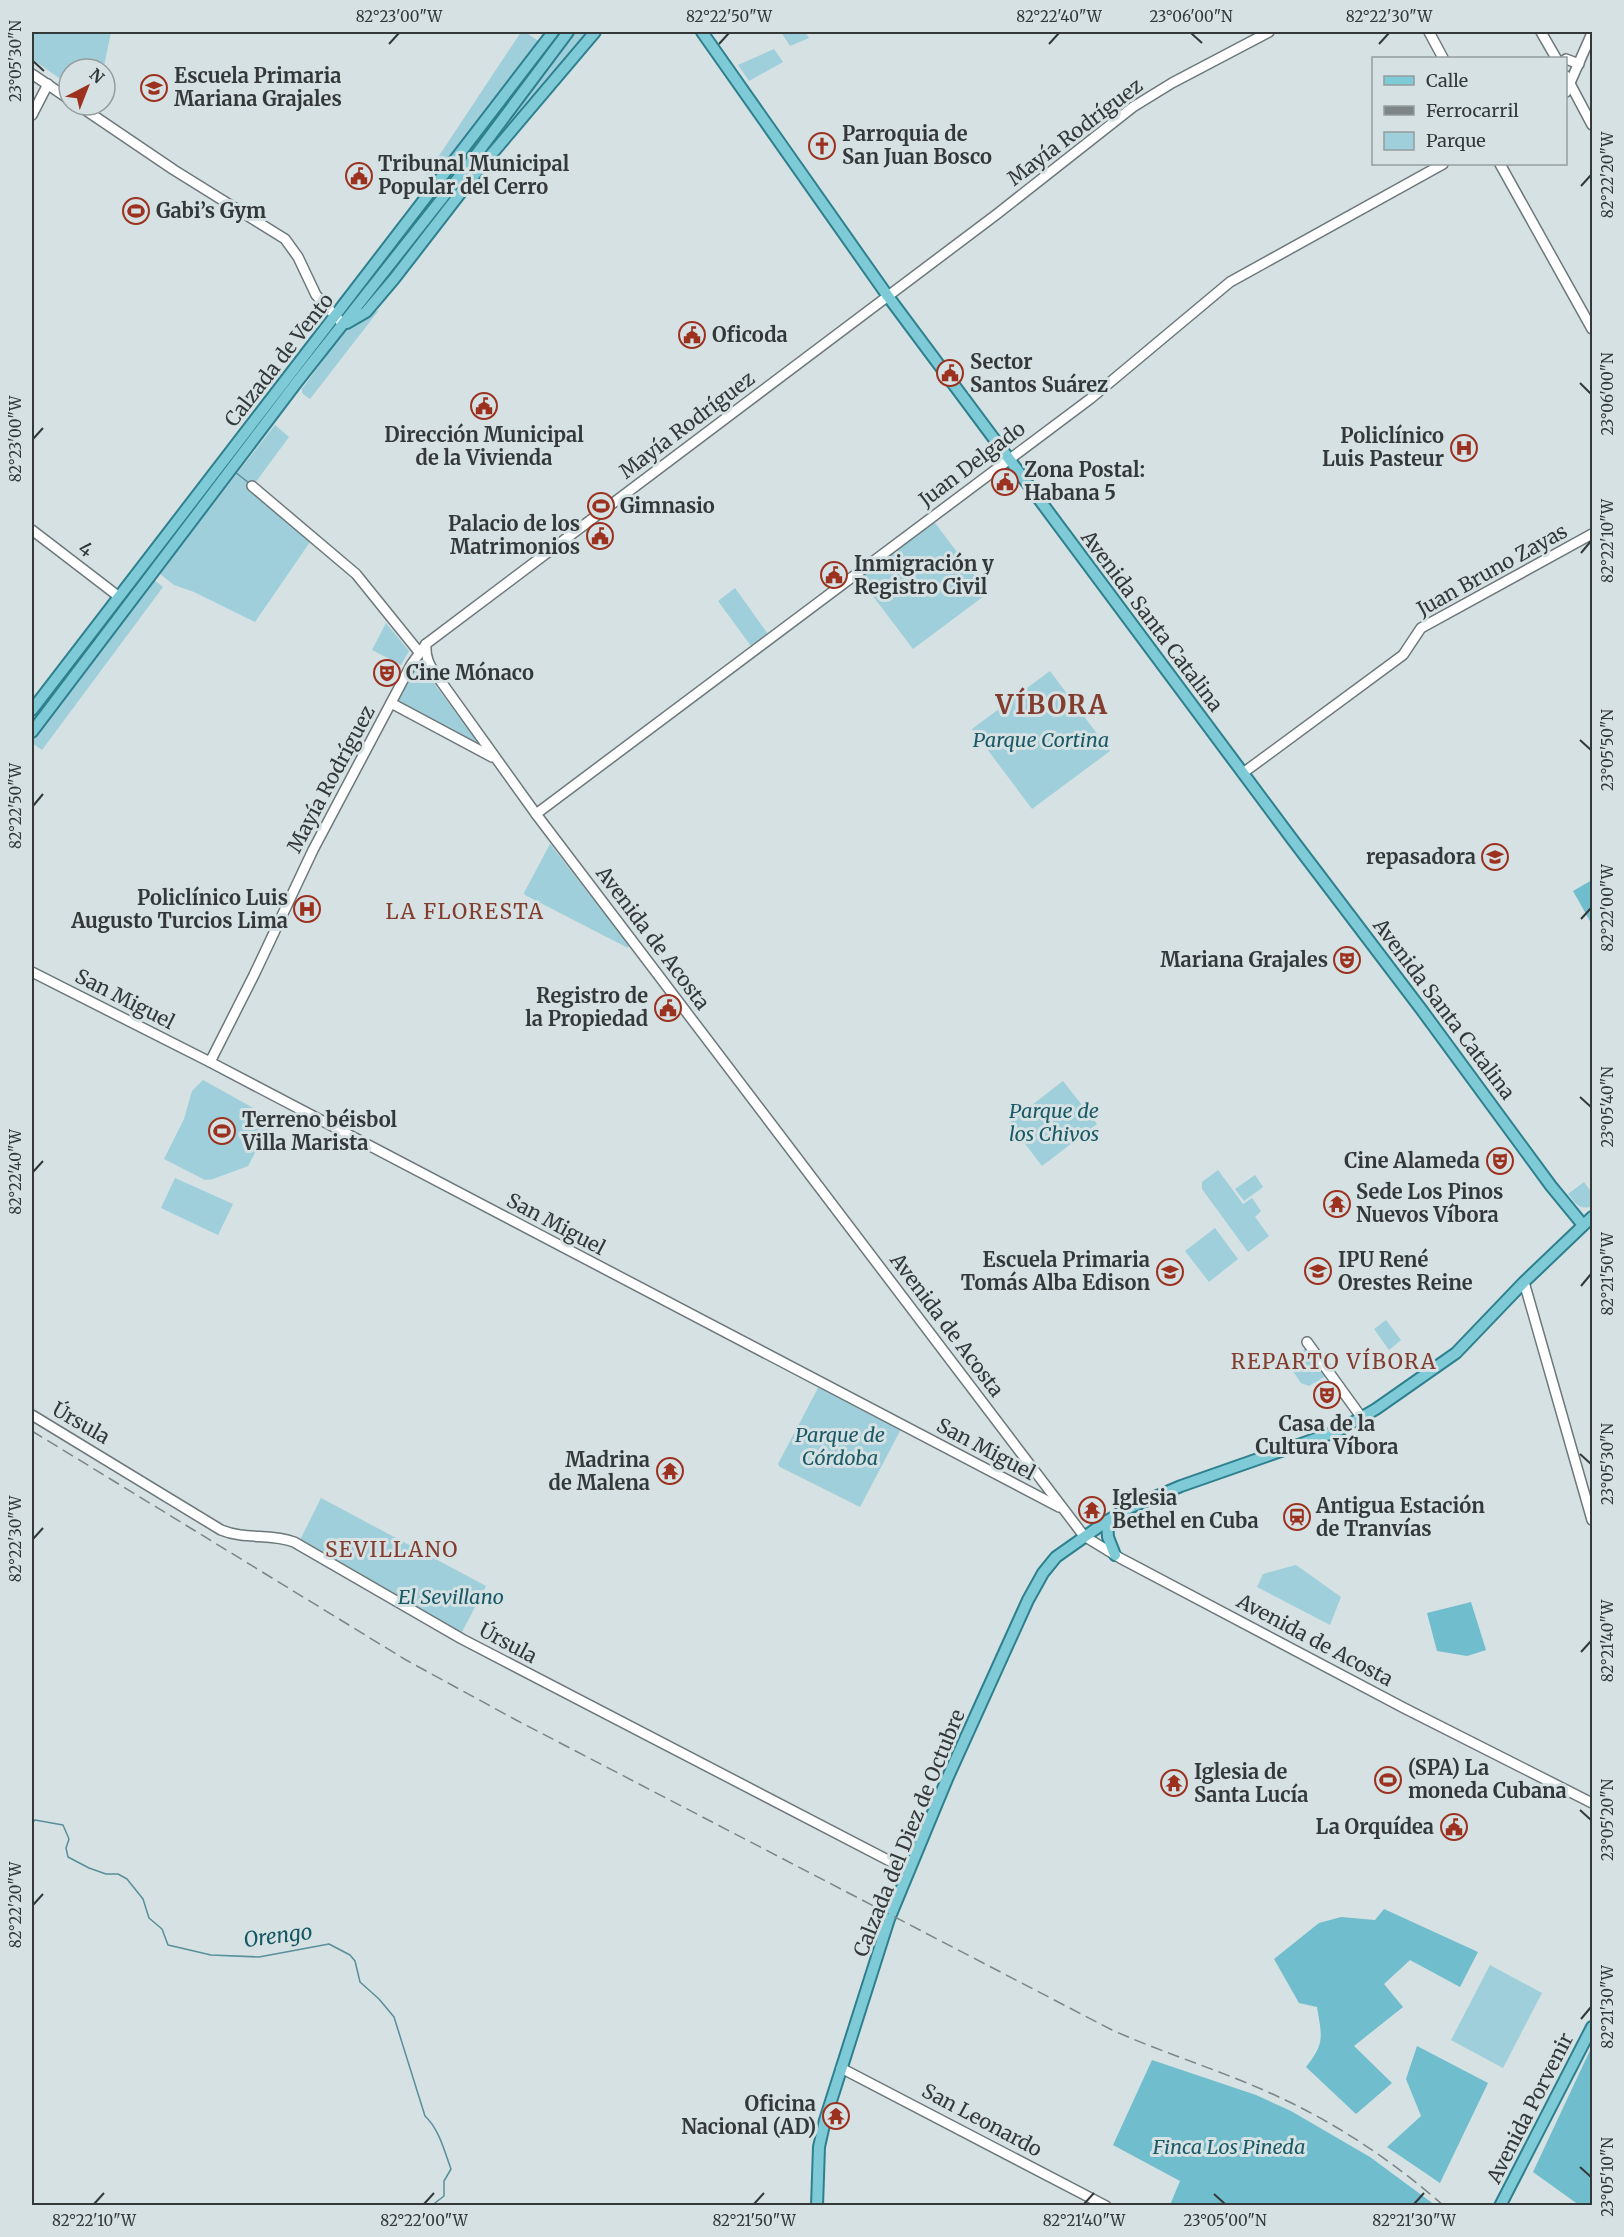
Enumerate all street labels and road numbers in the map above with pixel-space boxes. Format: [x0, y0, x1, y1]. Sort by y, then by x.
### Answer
street label: Mayía Rodríguez [1002, 73, 1147, 191]
street label: Calzada de Vento [219, 288, 339, 431]
street label: Mayía Rodríguez [614, 366, 759, 484]
street label: Juan Delgado [913, 415, 1030, 512]
street label: Juan Bruno Zayas [1411, 518, 1571, 622]
street label: Avenida Santa Catalina [1076, 524, 1229, 716]
street label: 4 [74, 535, 99, 562]
street label: Mayía Rodríguez [281, 701, 380, 857]
street label: Avenida de Acosta [591, 860, 716, 1015]
street label: Avenida Santa Catalina [1368, 912, 1521, 1104]
street label: San Miguel [71, 963, 179, 1034]
street label: San Miguel [503, 1187, 610, 1260]
street label: Avenida de Acosta [885, 1247, 1010, 1402]
street label: Úrsula [48, 1394, 116, 1449]
street label: San Miguel [933, 1412, 1040, 1485]
street label: Avenida de Acosta [1232, 1587, 1398, 1691]
street label: Úrsula [475, 1615, 543, 1668]
street label: Calzada del Diez de Octubre [847, 1705, 970, 1960]
street label: Avenida Porvenir [1480, 2028, 1578, 2188]
street label: San Leonardo [918, 2077, 1047, 2162]

